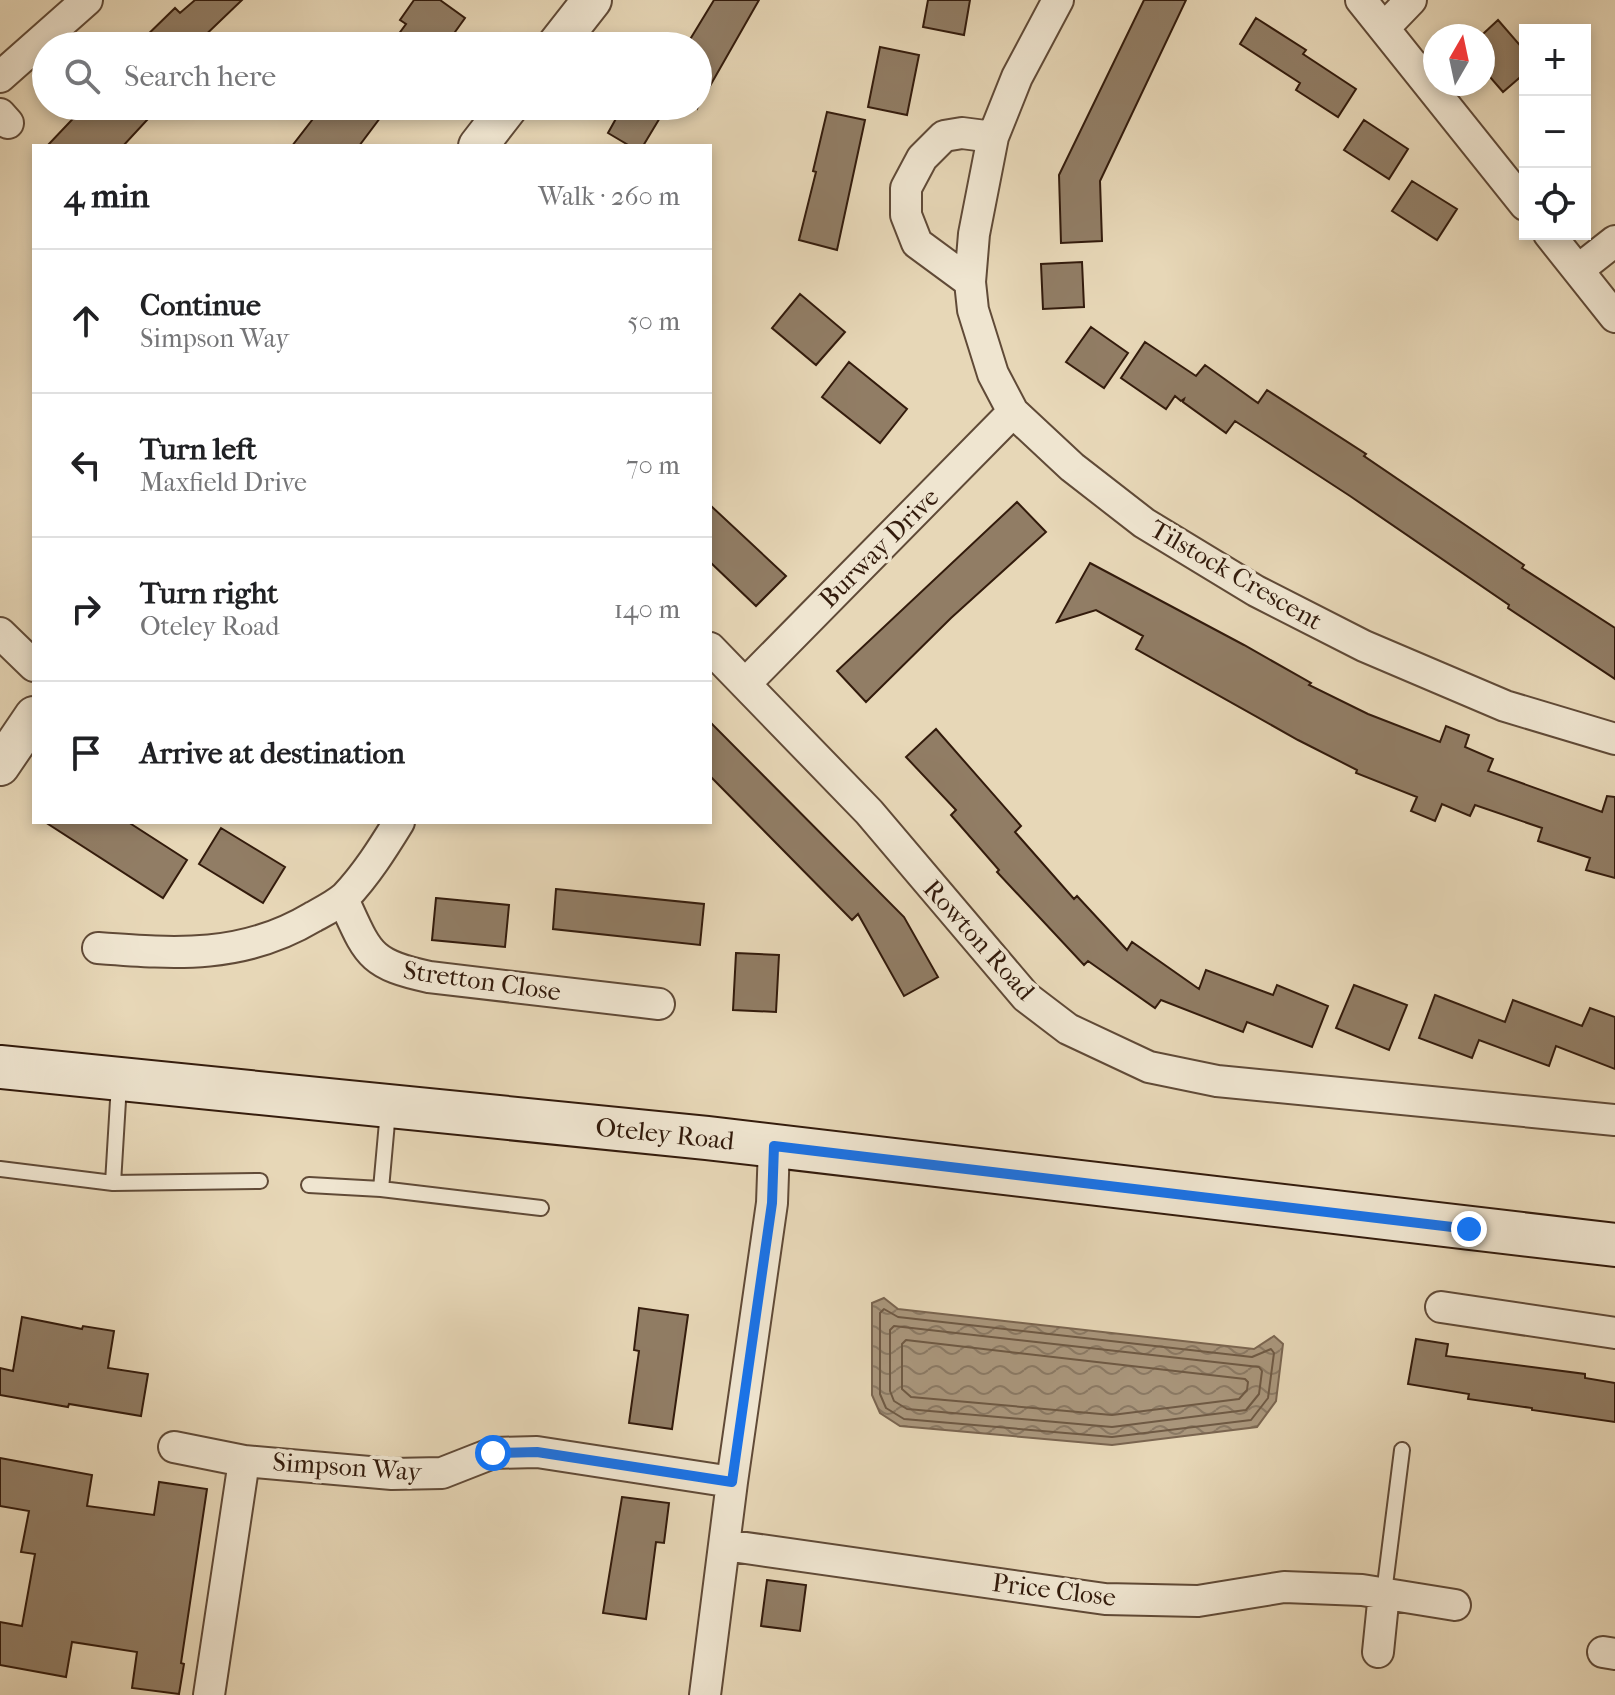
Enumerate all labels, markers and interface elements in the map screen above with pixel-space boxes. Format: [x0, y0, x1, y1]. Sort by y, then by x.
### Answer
north arrow [1423, 24, 1495, 96]
map controls [1519, 24, 1591, 240]
button: + [1519, 24, 1591, 96]
search box [32, 32, 712, 120]
icon: search [60, 54, 104, 98]
text: Search here [124, 59, 276, 94]
button: − [1519, 96, 1591, 168]
button: locate [1519, 168, 1591, 240]
text: 4 min [64, 176, 149, 216]
text: Walk · 260 m [538, 181, 680, 212]
text: Continue [140, 288, 261, 323]
icon: ahead [64, 299, 108, 343]
text: 50 m [627, 306, 680, 337]
text: Simpson Way [140, 323, 289, 354]
text: Turn left [140, 432, 257, 467]
icon: left [64, 443, 108, 487]
text: 70 m [626, 450, 680, 481]
text: Maxfield Drive [140, 467, 307, 498]
street label: Burway Drive [813, 482, 945, 614]
street label: Tilstock Crescent [1144, 513, 1328, 637]
text: Turn right [140, 576, 278, 611]
icon: right [64, 587, 108, 631]
text: 140 m [614, 594, 680, 625]
text: Oteley Road [140, 611, 279, 642]
icon: arrive [64, 731, 108, 775]
text: Arrive at destination [140, 736, 405, 771]
street label: Rowton Road [917, 873, 1042, 1007]
street label: Stretton Close [401, 955, 563, 1007]
street label: Oteley Road [594, 1111, 737, 1157]
route end [1451, 1211, 1487, 1247]
route start [475, 1435, 511, 1471]
street label: Simpson Way [271, 1446, 424, 1488]
street label: Price Close [990, 1567, 1118, 1613]

